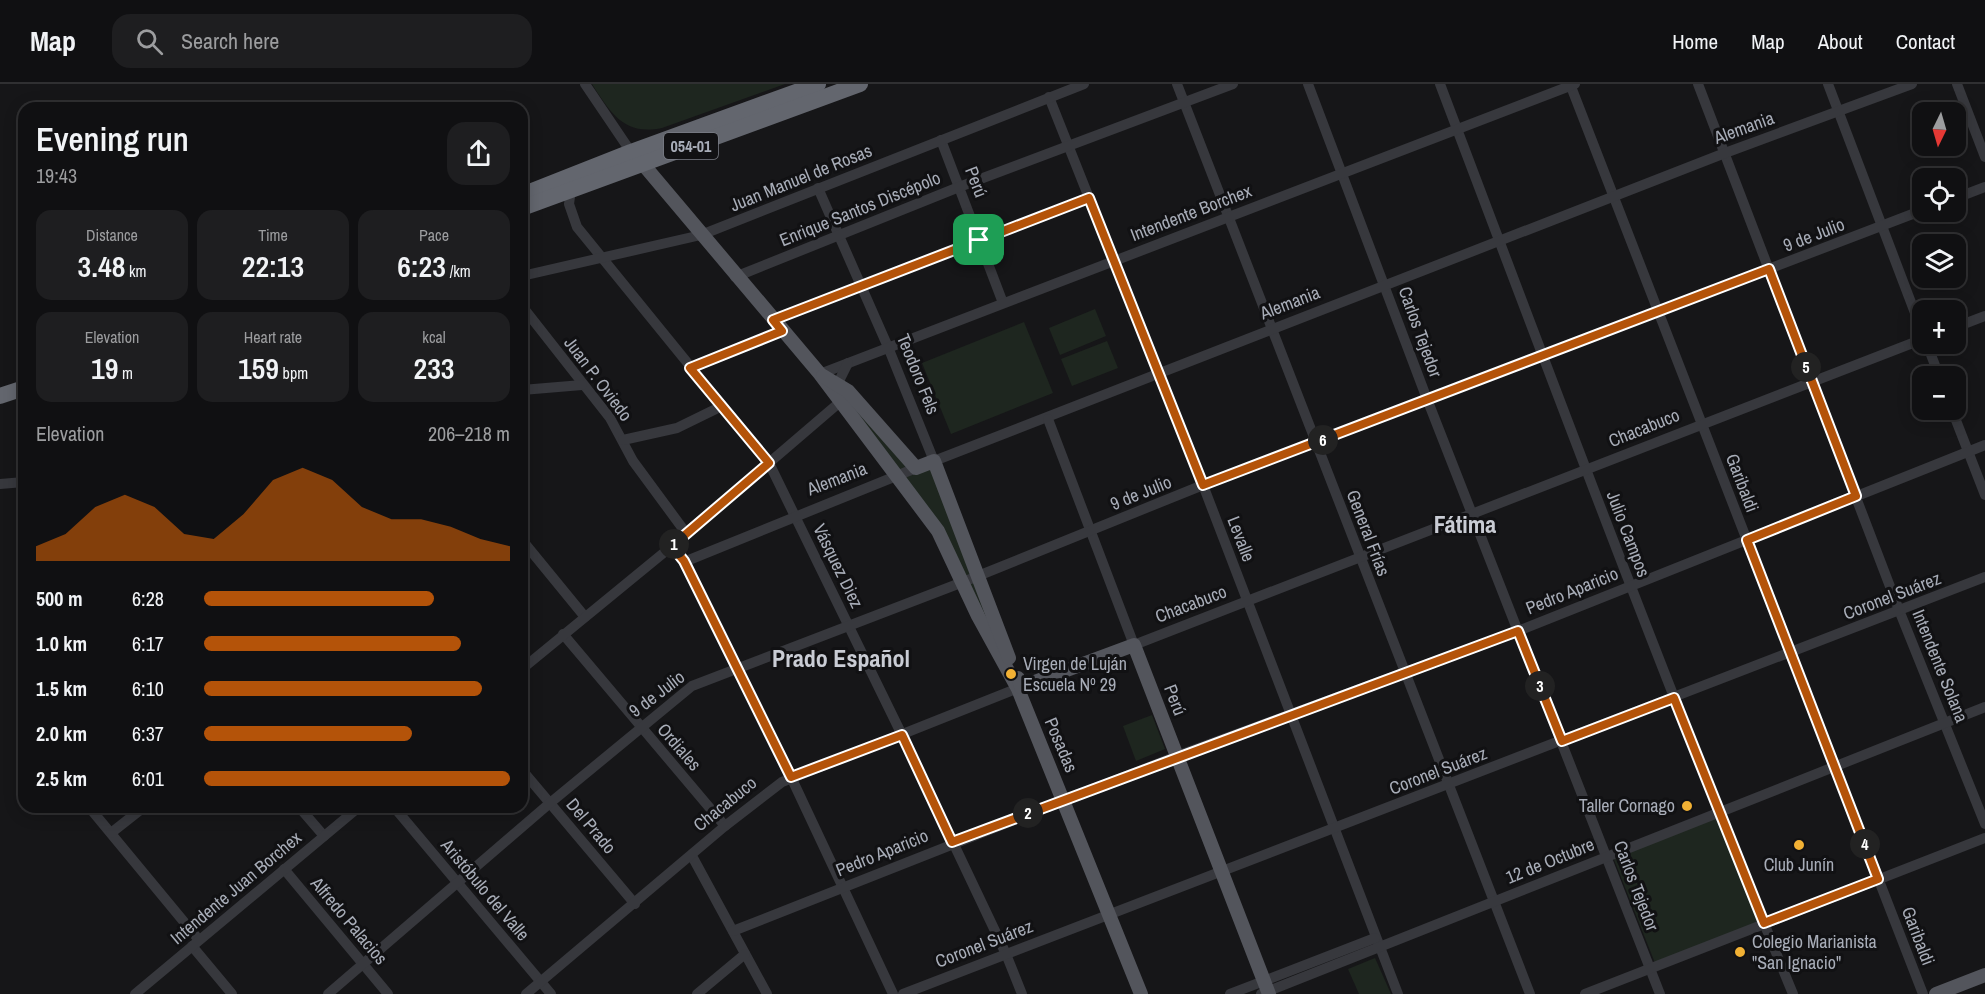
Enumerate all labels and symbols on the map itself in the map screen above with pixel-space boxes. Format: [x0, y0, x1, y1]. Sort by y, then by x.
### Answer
north arrow [1912, 102, 1966, 156]
street label: Alemania [1709, 105, 1777, 150]
road number: 054-01 [664, 133, 718, 159]
street label: Juan Manuel de Rosas [726, 138, 875, 217]
street label: Perú [959, 163, 994, 201]
street label: Enrique Santos Discépolo [776, 165, 944, 252]
street label: Intendente Borchex [1127, 178, 1256, 247]
street label: 9 de Julio [1779, 211, 1848, 258]
pin [953, 214, 1004, 265]
street label: Alemania [1255, 280, 1323, 326]
street label: Carlos Tejedor [1392, 283, 1448, 381]
street label: Teodoro Fels [891, 330, 946, 418]
street label: Juan P. Oviedo [558, 331, 638, 426]
pin: 5 [1791, 352, 1821, 382]
street label: Chacabuco [1605, 402, 1683, 453]
pin: 6 [1308, 425, 1338, 455]
street label: Garibaldi [1720, 450, 1765, 516]
street label: Alemania [802, 456, 870, 502]
street label: 9 de Julio [1106, 469, 1175, 516]
street label: General Frías [1341, 486, 1396, 579]
street label: Julio Campos [1601, 487, 1656, 580]
district label: Fátima [1434, 508, 1496, 540]
street label: Levalle [1221, 513, 1262, 565]
street label: Vásquez Diez [807, 519, 870, 612]
pin: 1 [659, 529, 689, 559]
street label: Pedro Aparicio [1522, 561, 1622, 620]
street label: Coronel Suárez [1839, 565, 1944, 626]
street label: Chacabuco [1151, 578, 1230, 629]
street label: Intendente Solana [1906, 606, 1974, 726]
district label: Prado Español [772, 642, 910, 674]
place label: Virgen de Luján Escuela Nº 29 [1023, 651, 1127, 697]
street label: 9 de Julio [624, 664, 690, 723]
marker: Virgen de Luján Escuela Nº 29 [1004, 667, 1018, 681]
pin: 3 [1525, 671, 1555, 701]
street label: Perú [1158, 681, 1193, 719]
street label: Posadas [1039, 713, 1084, 776]
street label: Ordiales [652, 717, 707, 776]
street label: Coronel Suárez [1385, 740, 1490, 801]
street label: Chacabuco [688, 770, 762, 837]
street label: Del Prado [561, 793, 622, 859]
place label: Taller Cornago [1579, 793, 1675, 818]
pin: 2 [1013, 798, 1043, 828]
marker: Taller Cornago [1680, 799, 1694, 813]
street label: Pedro Aparicio [832, 823, 932, 882]
street label: Intendente Juan Borchex [165, 825, 307, 950]
pin: 4 [1850, 829, 1880, 859]
street label: 12 de Octubre [1502, 831, 1598, 890]
street label: Aristóbulo del Valle [435, 833, 535, 946]
street label: Carlos Tejedor [1608, 837, 1665, 935]
marker: Club Junín [1792, 838, 1806, 852]
place label: Club Junín [1764, 852, 1834, 877]
street label: Alfredo Palacios [305, 871, 394, 970]
street label: Garibaldi [1896, 903, 1941, 969]
street label: Coronel Suárez [931, 913, 1036, 974]
place label: Colegio Marianista "San Ignacio" [1752, 929, 1877, 975]
marker: Colegio Marianista "San Ignacio" [1733, 945, 1747, 959]

